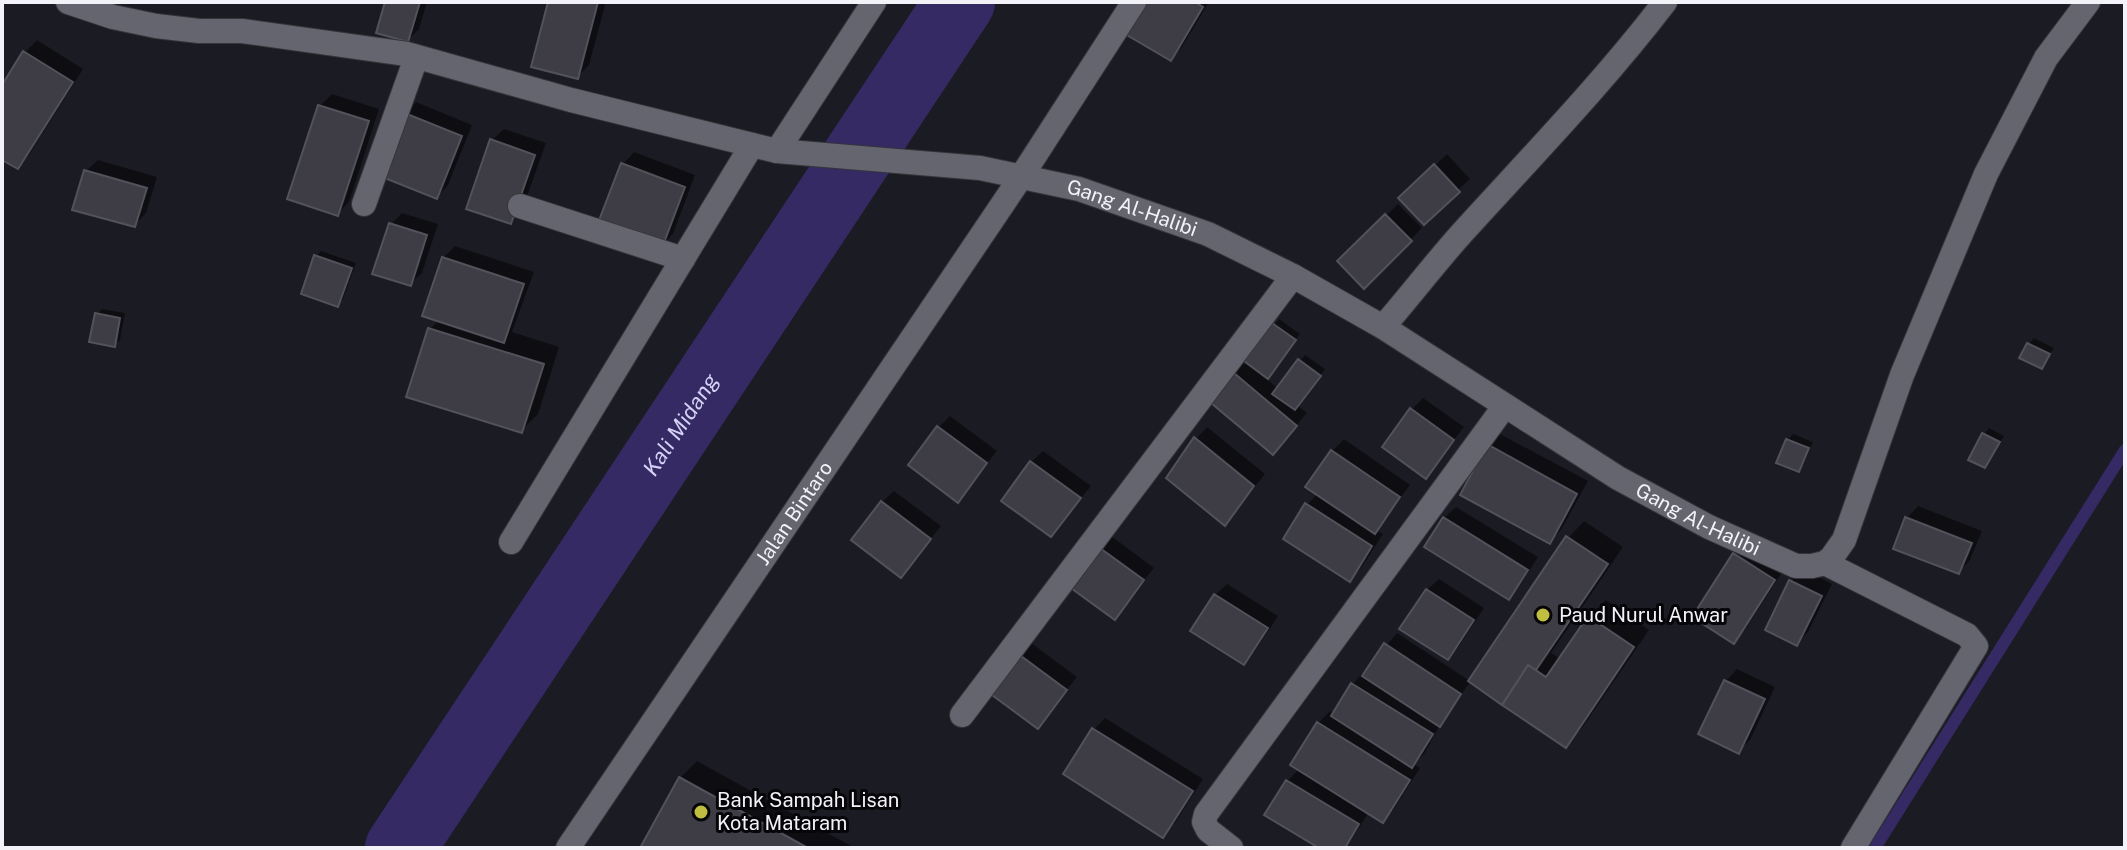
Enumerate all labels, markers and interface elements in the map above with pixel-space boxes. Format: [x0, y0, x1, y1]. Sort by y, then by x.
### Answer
street label: Gang Al-Halibi [1065, 175, 1200, 241]
water label: Kali Midang [637, 368, 724, 480]
street label: Jalan Bintaro [751, 457, 837, 569]
street label: Gang Al-Halibi [1632, 478, 1764, 560]
place label: Paud Nurul Anwar [1559, 603, 1728, 627]
marker: Paud Nurul Anwar [1534, 606, 1552, 624]
place label: Bank Sampah Lisan Kota Mataram [717, 788, 899, 835]
marker: Bank Sampah Lisan Kota Mataram [692, 803, 710, 821]

